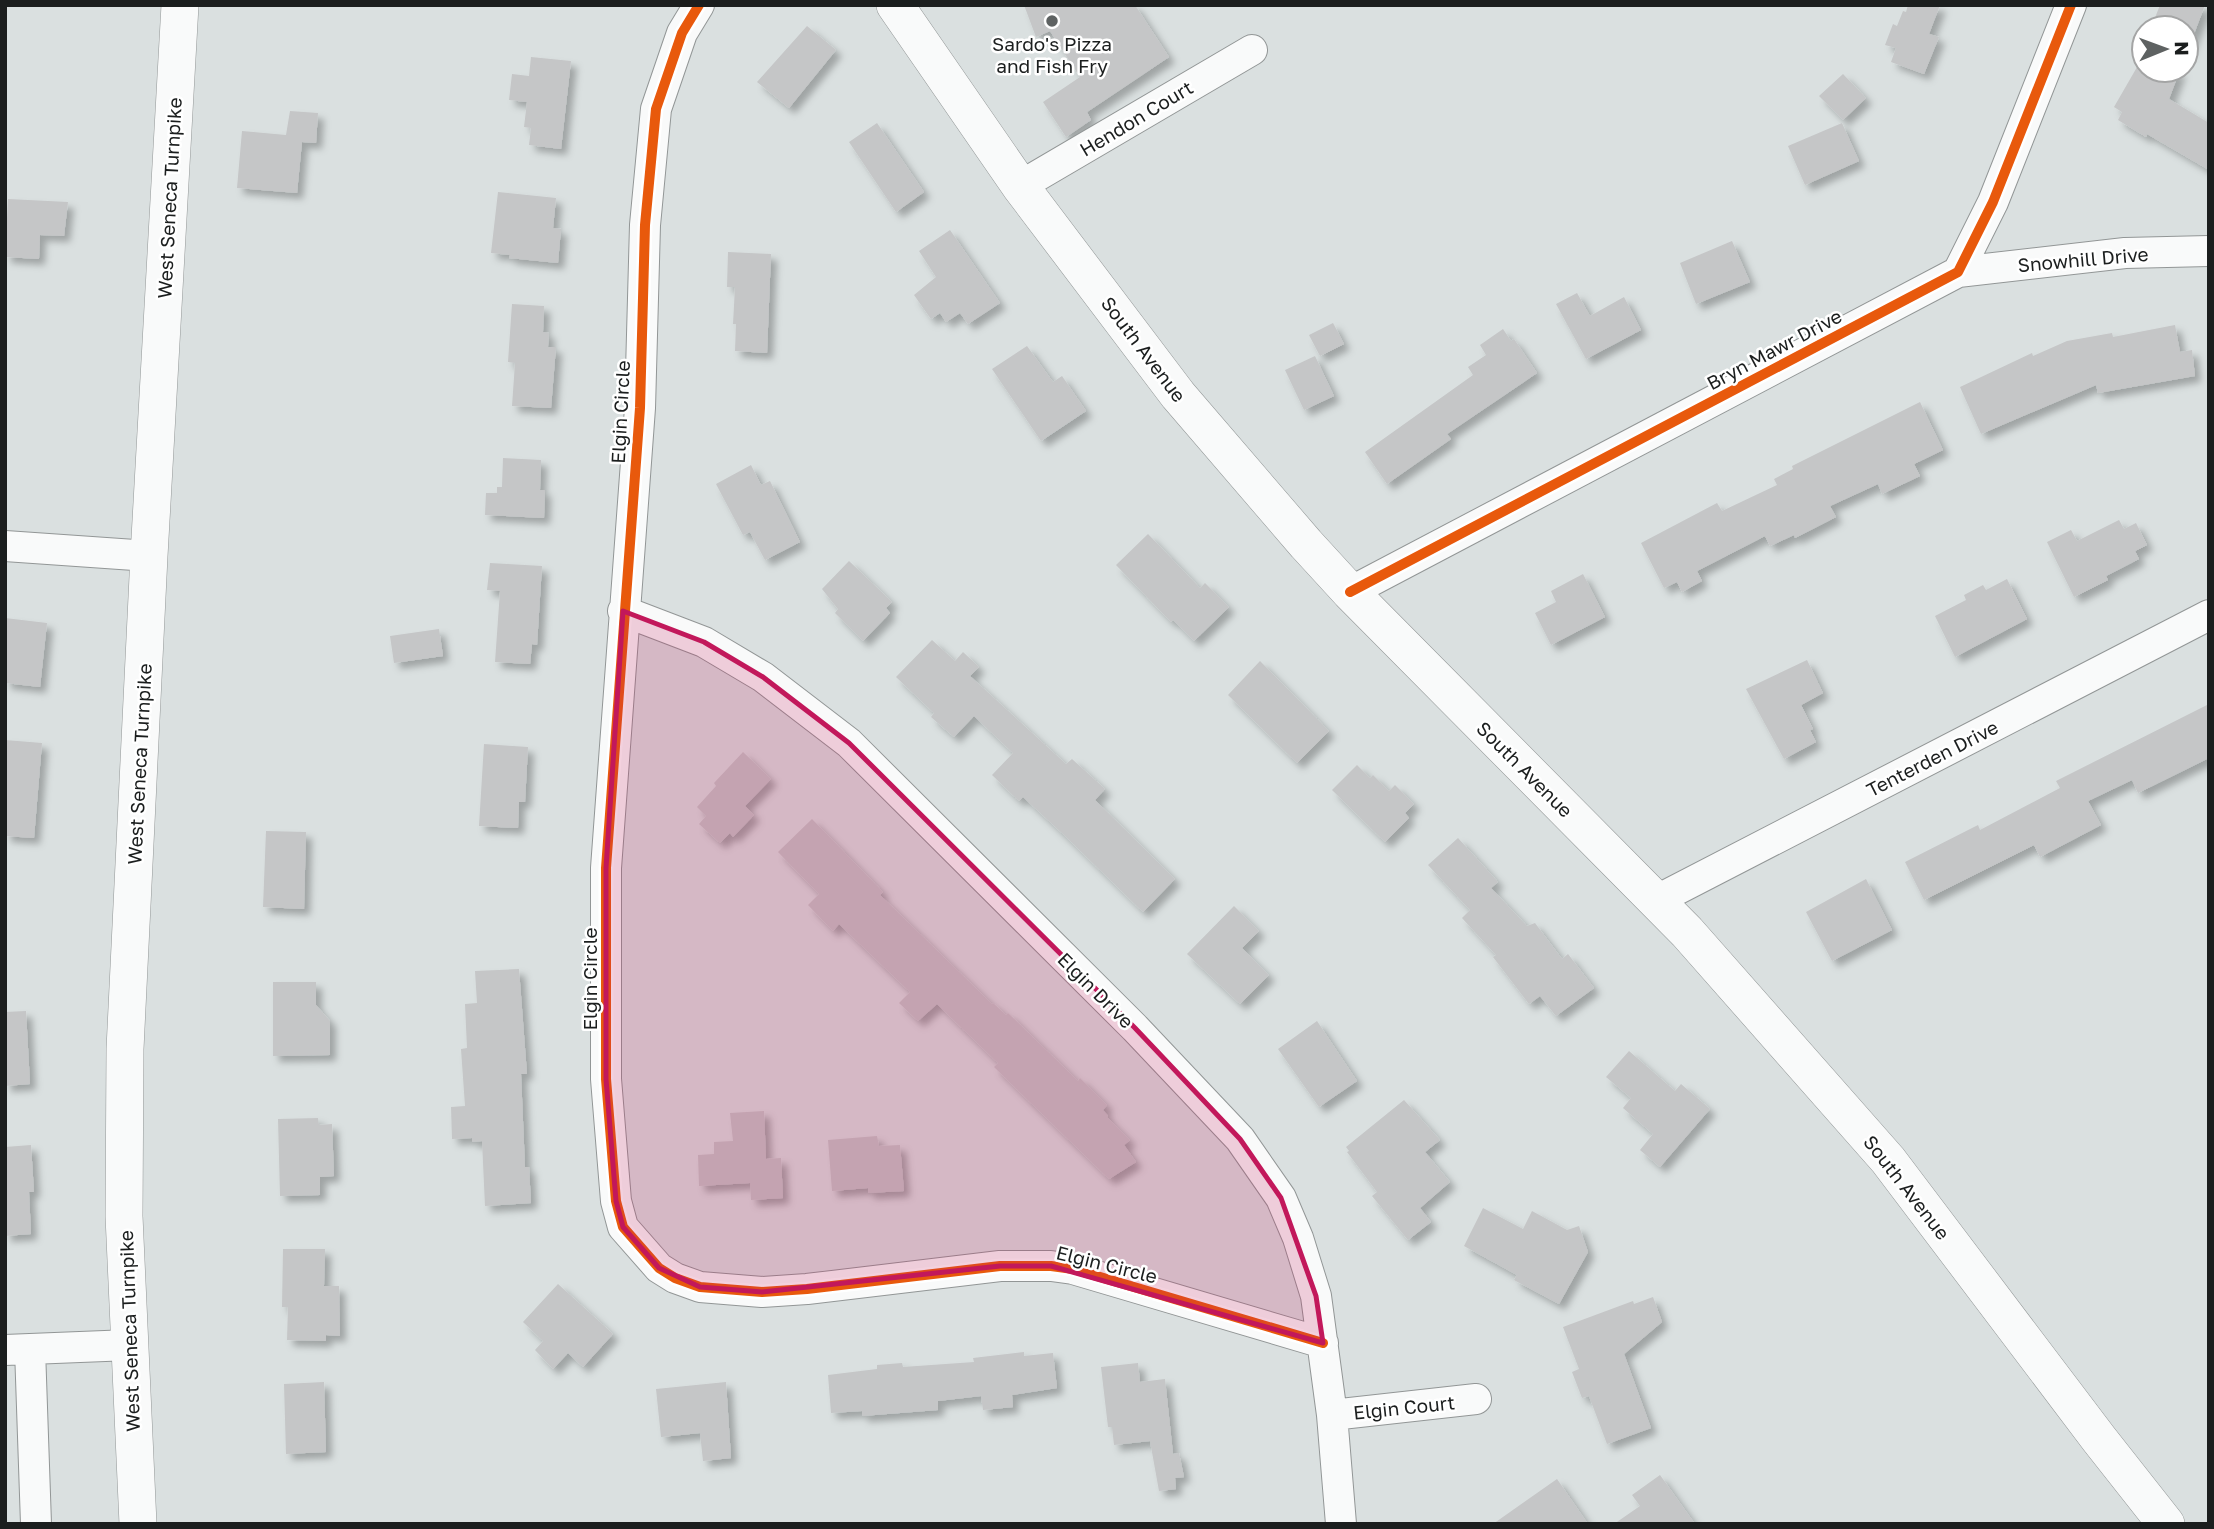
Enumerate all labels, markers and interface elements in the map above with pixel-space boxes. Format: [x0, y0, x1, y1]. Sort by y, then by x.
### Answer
marker: Sardo's Pizza and Fish Fry [1044, 13, 1060, 29]
north arrow [2130, 14, 2200, 84]
place label: Sardo's Pizza and Fish Fry [992, 32, 1112, 77]
text: N [2171, 41, 2194, 56]
street label: Hendon Court [1075, 75, 1197, 161]
street label: West Seneca Turnpike [152, 97, 186, 299]
street label: Snowhill Drive [2017, 242, 2149, 276]
street label: South Avenue [1097, 292, 1191, 406]
street label: Bryn Mawr Drive [1703, 304, 1845, 394]
street label: Elgin Circle [606, 360, 634, 464]
street label: West Seneca Turnpike [122, 663, 156, 865]
street label: Tenterden Drive [1862, 715, 2002, 801]
street label: South Avenue [1472, 716, 1578, 822]
street label: Elgin Circle [578, 927, 601, 1031]
street label: Elgin Drive [1053, 947, 1139, 1033]
street label: South Avenue [1859, 1130, 1955, 1244]
street label: West Seneca Turnpike [114, 1230, 144, 1432]
street label: Elgin Circle [1054, 1240, 1160, 1288]
street label: Elgin Court [1352, 1390, 1456, 1424]

